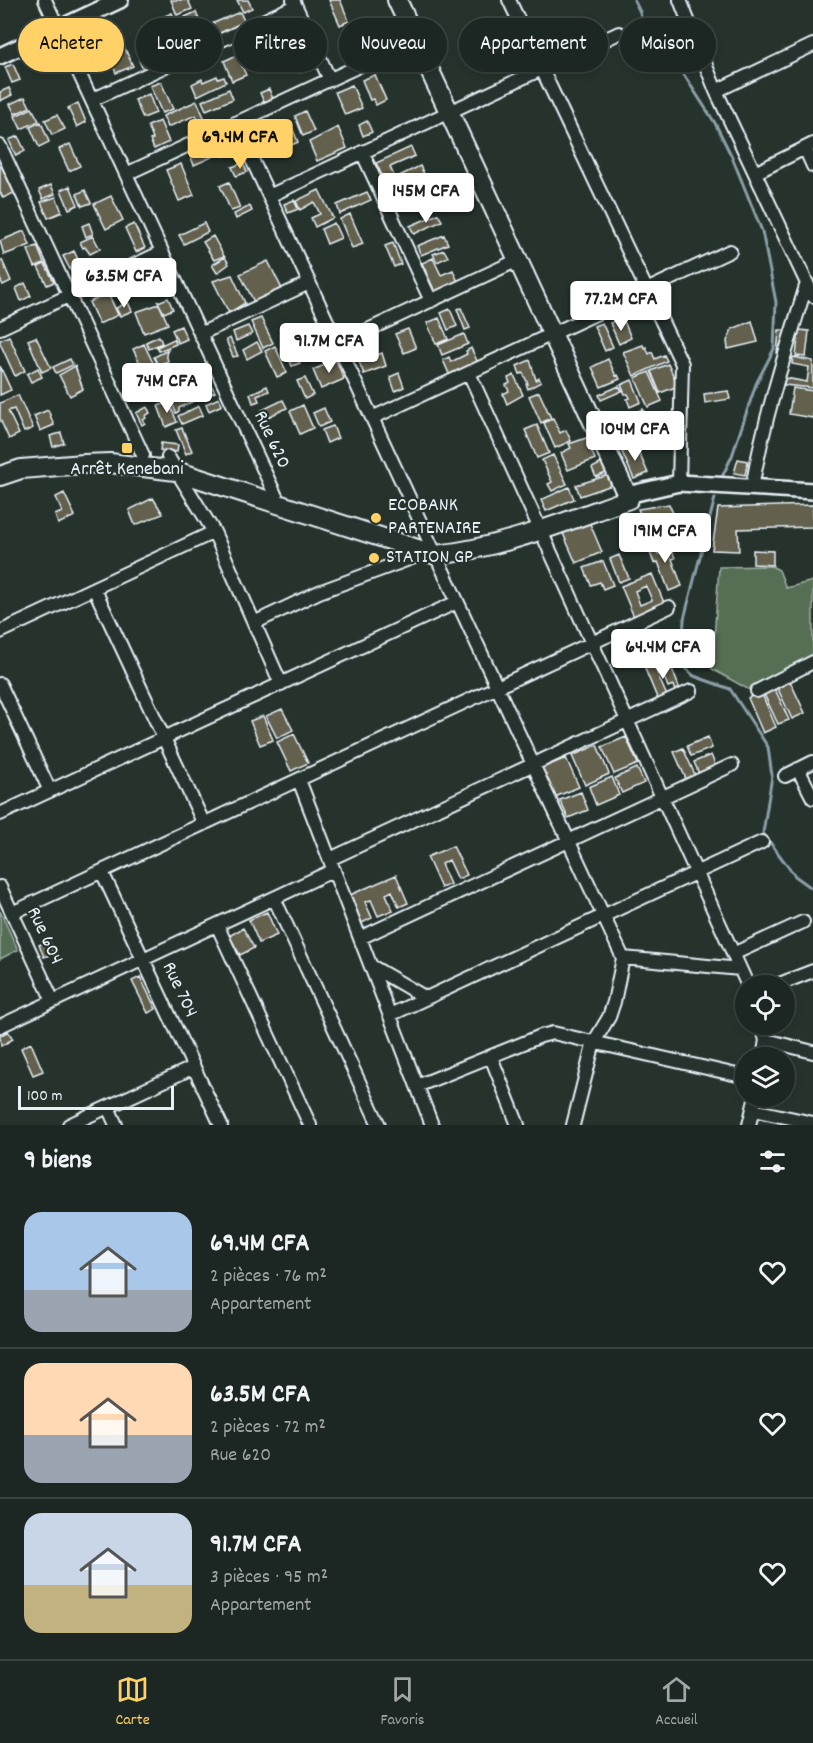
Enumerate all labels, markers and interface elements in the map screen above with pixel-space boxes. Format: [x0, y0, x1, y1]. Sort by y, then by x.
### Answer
chip: Acheter [18, 18, 124, 72]
chip: Louer [136, 18, 222, 72]
chip: Filtres [234, 18, 327, 72]
chip: Nouveau [339, 18, 447, 72]
chip: Appartement [459, 18, 608, 72]
chip: Maison [620, 18, 716, 72]
pin: 69.4M CFA [171, 119, 309, 170]
text: 69.4M CFA [202, 124, 278, 152]
pin: 145M CFA [364, 173, 488, 224]
text: 145M CFA [392, 178, 460, 206]
pin: 63.5M CFA [55, 258, 193, 309]
text: 63.5M CFA [85, 263, 163, 291]
pin: 77.2M CFA [552, 281, 690, 332]
text: 77.2M CFA [584, 286, 658, 314]
pin: 91.7M CFA [260, 323, 398, 374]
text: 91.7M CFA [294, 328, 364, 356]
pin: 74M CFA [112, 363, 222, 414]
text: 74M CFA [136, 368, 198, 396]
street label: Rue 620 [245, 406, 297, 474]
pin: 104M CFA [573, 411, 697, 462]
text: 104M CFA [600, 416, 670, 444]
marker: Arrêt Kenebani [120, 441, 134, 455]
place label: Arrêt Kenebani [70, 456, 184, 484]
place label: ECOBANK PARTENAIRE [388, 492, 481, 543]
marker: ECOBANK PARTENAIRE [369, 511, 383, 525]
pin: 191M CFA [603, 513, 727, 564]
text: 191M CFA [633, 518, 697, 546]
place label: STATION GP [386, 544, 473, 572]
marker: STATION GP [367, 551, 381, 565]
pin: 64.4M CFA [594, 629, 732, 680]
text: 64.4M CFA [625, 634, 701, 662]
street label: Rue 604 [18, 903, 70, 969]
street label: Rue 704 [154, 958, 204, 1022]
map controls [735, 975, 795, 1107]
button: locate [735, 975, 795, 1035]
button: layers [735, 1047, 795, 1107]
scale bar [18, 1083, 174, 1110]
text: 100 m [27, 1085, 63, 1108]
text: 9 biens [24, 1143, 92, 1180]
icon: filters [756, 1145, 789, 1178]
text: 69.4M CFA [210, 1226, 310, 1263]
icon: home [72, 1236, 144, 1308]
icon: heart [756, 1256, 789, 1289]
text: 2 pièces · 76 m² [210, 1263, 327, 1291]
text: Appartement [210, 1291, 312, 1319]
text: 63.5M CFA [210, 1377, 310, 1414]
icon: home [72, 1387, 144, 1459]
icon: heart [756, 1407, 789, 1440]
text: 2 pièces · 72 m² [210, 1414, 326, 1442]
text: Rue 620 [210, 1442, 271, 1470]
text: 91.7M CFA [210, 1527, 302, 1564]
icon: home [72, 1537, 144, 1609]
icon: heart [756, 1557, 789, 1590]
text: 3 pièces · 95 m² [210, 1564, 328, 1592]
text: Appartement [210, 1592, 312, 1620]
tab: Carte [115, 1673, 150, 1732]
tab: Favoris [380, 1673, 425, 1732]
tab: Accueil [655, 1673, 698, 1732]

